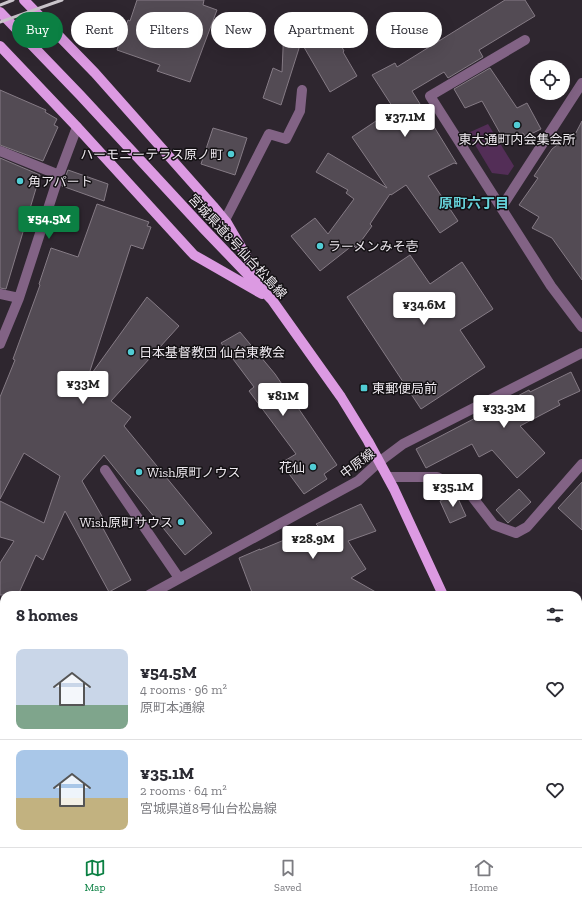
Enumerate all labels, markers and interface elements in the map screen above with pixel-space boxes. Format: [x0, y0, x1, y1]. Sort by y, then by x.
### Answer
chip: Buy [12, 12, 63, 48]
chip: Rent [71, 12, 128, 48]
chip: Filters [136, 12, 203, 48]
chip: New [211, 12, 266, 48]
chip: Apartment [274, 12, 368, 48]
chip: House [376, 12, 442, 48]
map controls [530, 60, 570, 100]
button: locate [530, 60, 570, 100]
pin: ¥37.1M [372, 104, 438, 138]
text: ¥37.1M [385, 109, 425, 124]
marker: 東大通町内会集会所 [512, 120, 522, 130]
place label: 東大通町内会集会所 [458, 132, 576, 147]
place label: ハーモニーテラス原ノ町 [80, 147, 223, 162]
marker: ハーモニーテラス原ノ町 [226, 149, 236, 159]
place label: 角アパート [28, 174, 93, 189]
marker: 角アパート [15, 176, 25, 186]
street label: 宮城県道8号仙台松島線 [185, 191, 290, 302]
district label: 原町六丁目 [439, 195, 509, 212]
pin: ¥54.5M [16, 206, 82, 240]
text: ¥54.5M [27, 211, 71, 226]
place label: ラーメンみそ壱 [328, 239, 418, 254]
marker: ラーメンみそ壱 [315, 241, 325, 251]
pin: ¥34.6M [391, 292, 457, 326]
text: ¥34.6M [402, 297, 446, 312]
place label: 日本基督教団 仙台東教会 [139, 345, 285, 360]
marker: 日本基督教団 仙台東教会 [126, 347, 136, 357]
pin: ¥33M [59, 371, 107, 405]
text: ¥33M [66, 376, 100, 391]
place label: 東郵便局前 [372, 381, 437, 396]
pin: ¥81M [259, 383, 307, 417]
marker: 東郵便局前 [359, 383, 369, 393]
text: ¥81M [267, 388, 299, 403]
pin: ¥33.3M [471, 395, 537, 429]
text: ¥33.3M [482, 400, 526, 415]
street label: 中原線 [337, 446, 377, 481]
place label: 花仙 [279, 460, 305, 475]
marker: 花仙 [308, 462, 318, 472]
place label: Wish原町ノウス [147, 465, 241, 480]
marker: Wish原町ノウス [134, 467, 144, 477]
pin: ¥35.1M [420, 474, 486, 508]
text: ¥35.1M [432, 479, 474, 494]
place label: Wish原町サウス [79, 515, 173, 530]
marker: Wish原町サウス [176, 517, 186, 527]
pin: ¥28.9M [280, 526, 346, 560]
text: ¥28.9M [291, 531, 335, 546]
icon: filters [544, 604, 566, 626]
text: 8 homes [16, 605, 78, 625]
text: ¥54.5M [140, 662, 197, 682]
icon: home [48, 665, 96, 713]
icon: heart [544, 678, 566, 700]
text: 4 rooms · 96 m² [140, 682, 227, 697]
text: 原町本通線 [140, 700, 205, 715]
text: ¥35.1M [140, 763, 194, 783]
icon: home [48, 766, 96, 814]
icon: heart [544, 779, 566, 801]
text: 2 rooms · 64 m² [140, 783, 227, 798]
text: 宮城県道8号仙台松島線 [140, 801, 277, 816]
tab: Map [84, 857, 106, 894]
tab: Saved [274, 857, 302, 894]
tab: Home [470, 857, 498, 894]

